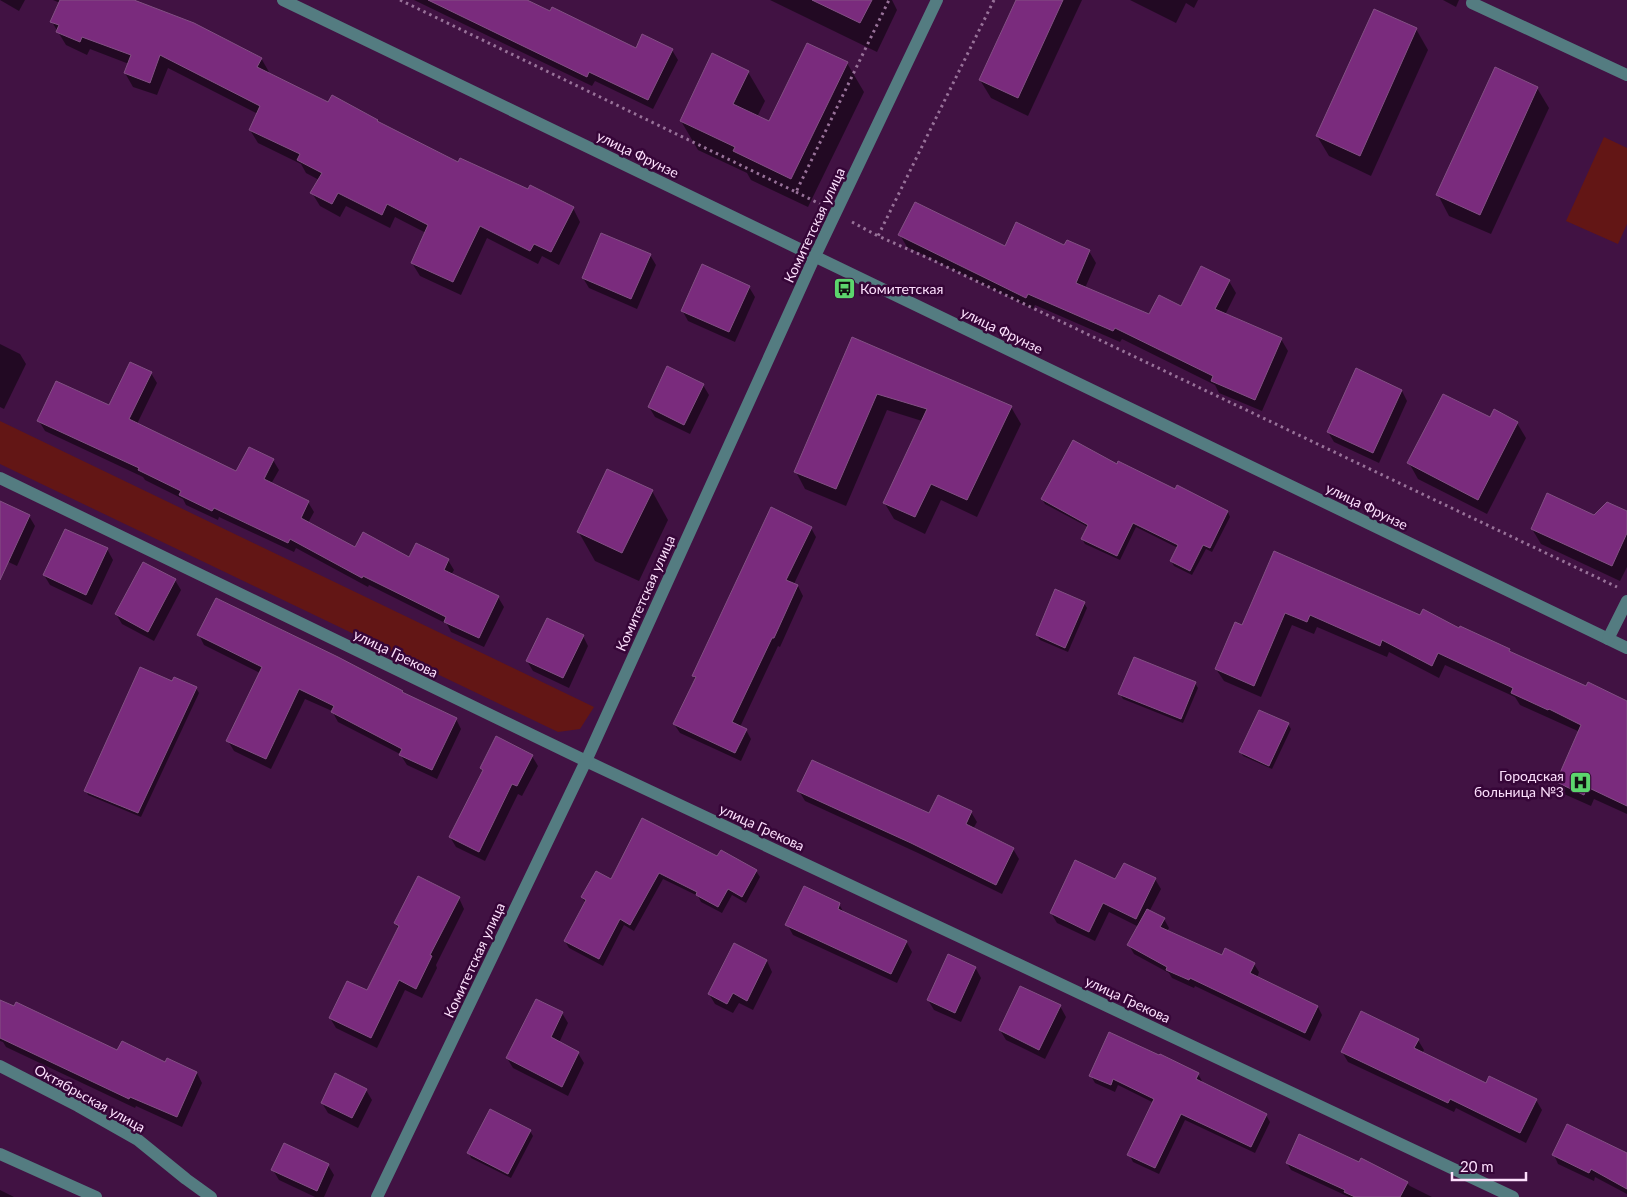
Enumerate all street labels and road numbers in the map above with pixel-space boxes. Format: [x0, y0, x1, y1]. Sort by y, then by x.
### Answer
street label: улица Фрунзе [594, 127, 682, 181]
street label: Комитетская улица [780, 165, 848, 285]
street label: улица Фрунзе [958, 303, 1046, 357]
street label: улица Фрунзе [1323, 479, 1411, 533]
street label: Комитетская улица [612, 532, 678, 654]
street label: улица Грекова [351, 625, 441, 681]
street label: улица Грекова [717, 800, 807, 854]
street label: Комитетская улица [440, 900, 508, 1020]
street label: улица Грекова [1083, 972, 1173, 1026]
street label: Октябрьская улица [32, 1060, 149, 1136]

